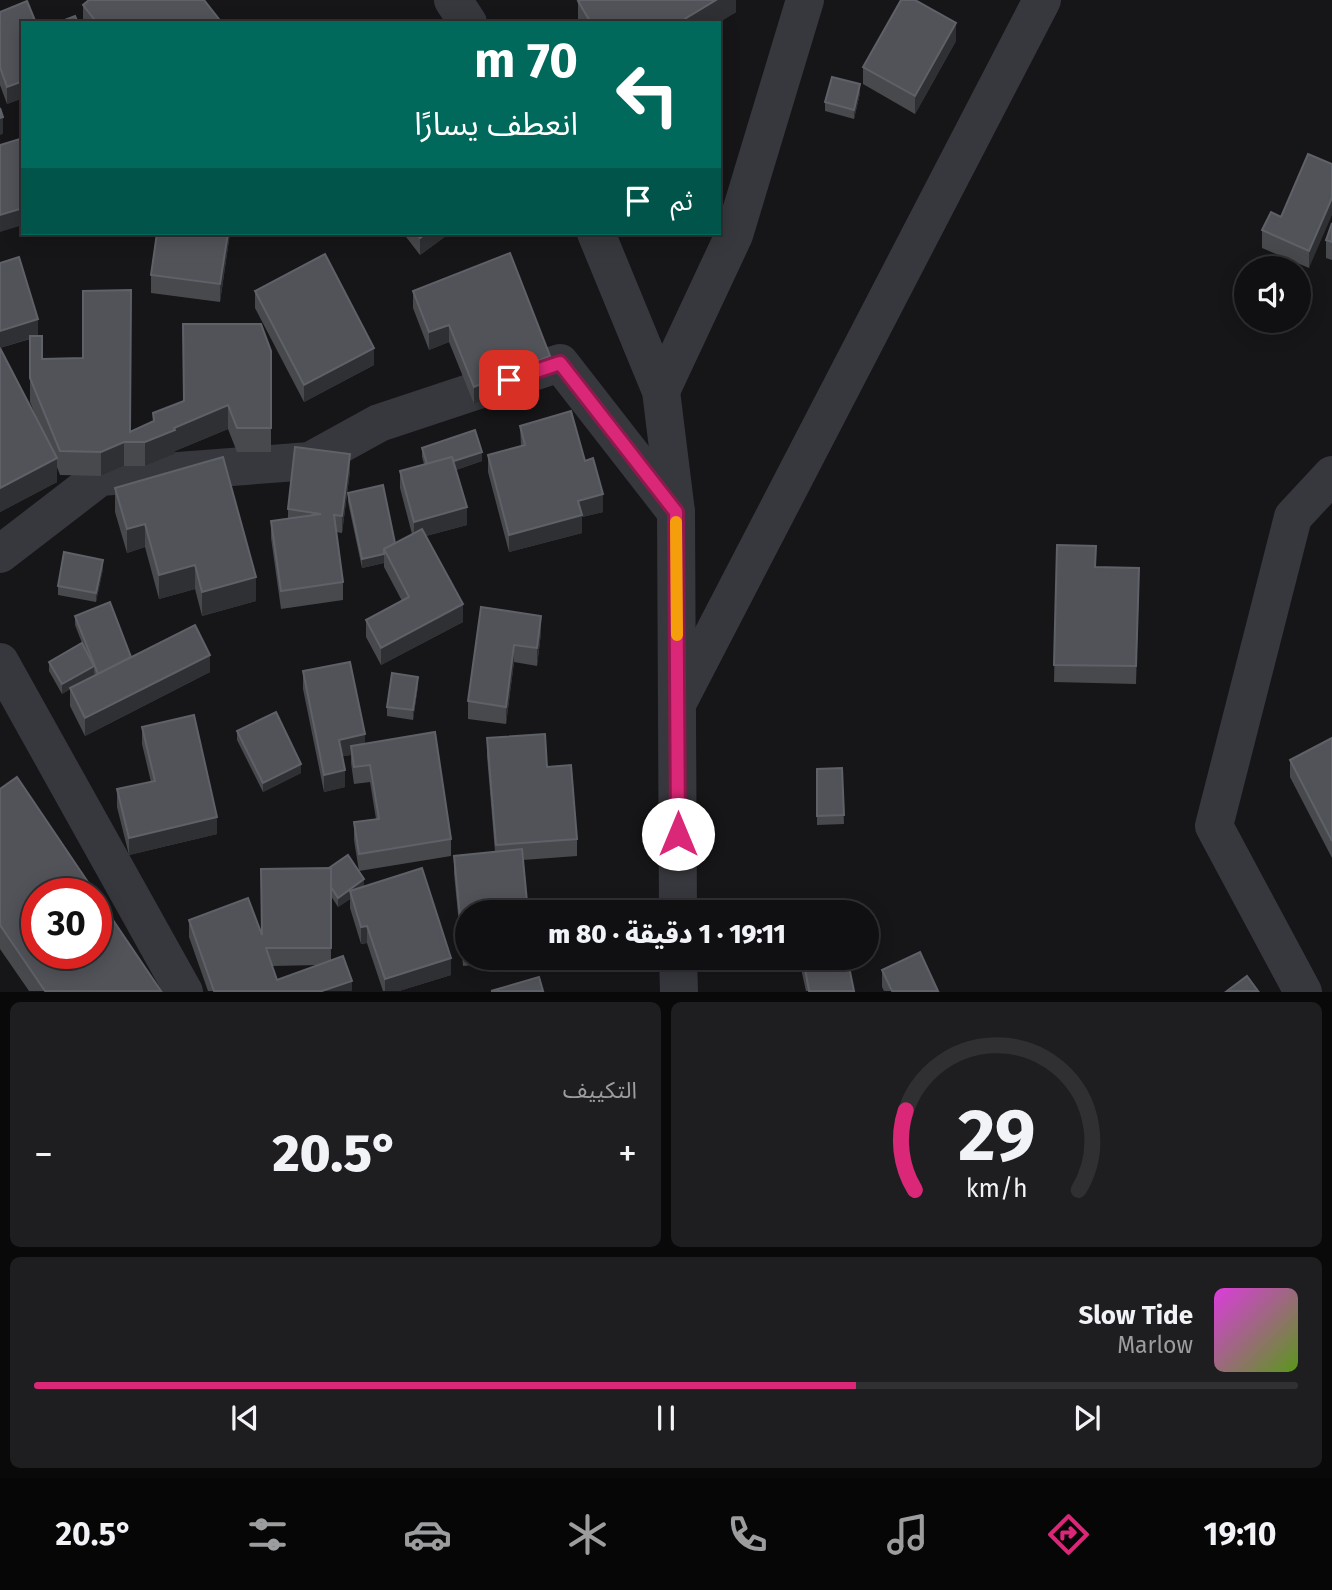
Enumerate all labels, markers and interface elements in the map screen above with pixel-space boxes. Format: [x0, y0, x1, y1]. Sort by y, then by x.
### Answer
text: 70 m [474, 31, 578, 90]
icon: left [602, 49, 693, 140]
text: انعطف يسارًا [414, 105, 578, 143]
icon: arrive [619, 182, 657, 220]
text: ثم [671, 186, 693, 217]
map controls [1234, 256, 1311, 333]
button: sound [1234, 256, 1311, 333]
pin [479, 350, 539, 410]
icon: arrive [490, 361, 528, 399]
position arrow [641, 797, 715, 871]
speed limit sign: 30 [21, 878, 112, 969]
text: 19:11 · 1 دقيقة · 80 m [548, 919, 786, 950]
text: التكييف [563, 1076, 637, 1104]
text: 29 [958, 1093, 1035, 1180]
text: 20.5° [273, 1122, 399, 1185]
text: − [34, 1131, 53, 1177]
text: + [618, 1131, 637, 1177]
text: km/h [966, 1174, 1027, 1204]
text: Slow Tide [1078, 1300, 1193, 1331]
text: Marlow [1117, 1331, 1193, 1359]
icon: previous [226, 1399, 264, 1437]
icon: pause [647, 1399, 685, 1437]
icon: next [1068, 1399, 1106, 1437]
icon: filters [243, 1510, 292, 1559]
icon: car [403, 1510, 452, 1559]
icon: climate [563, 1510, 612, 1559]
icon: phone [723, 1510, 772, 1559]
icon: music [883, 1510, 932, 1559]
icon: directions [1044, 1510, 1093, 1559]
text: 20.5° [56, 1515, 132, 1553]
text: 19:10 [1204, 1515, 1276, 1553]

